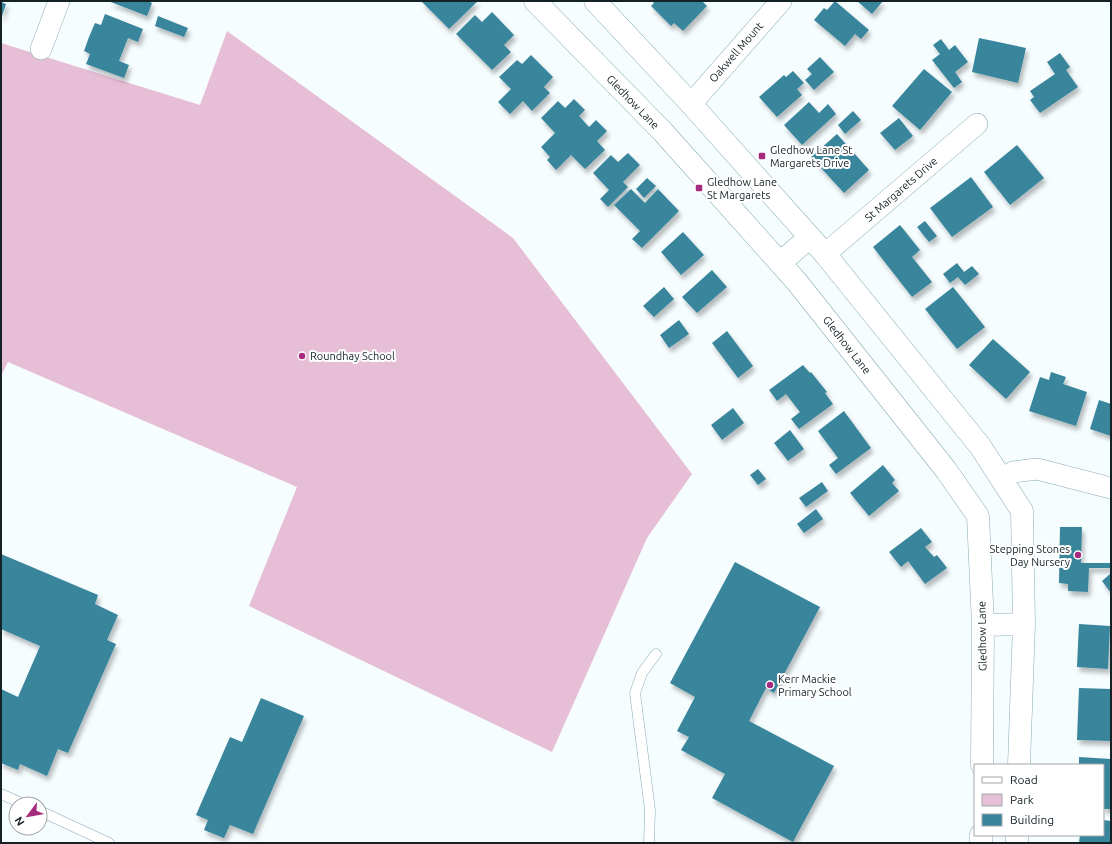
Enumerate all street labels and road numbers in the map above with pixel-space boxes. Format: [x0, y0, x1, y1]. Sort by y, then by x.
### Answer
street label: Oakwell Mount [707, 19, 766, 84]
street label: Gledhow Lane [604, 73, 662, 131]
street label: St Margarets Drive [862, 154, 940, 224]
street label: Gledhow Lane [821, 314, 873, 376]
street label: Gledhow Lane [975, 601, 989, 671]

